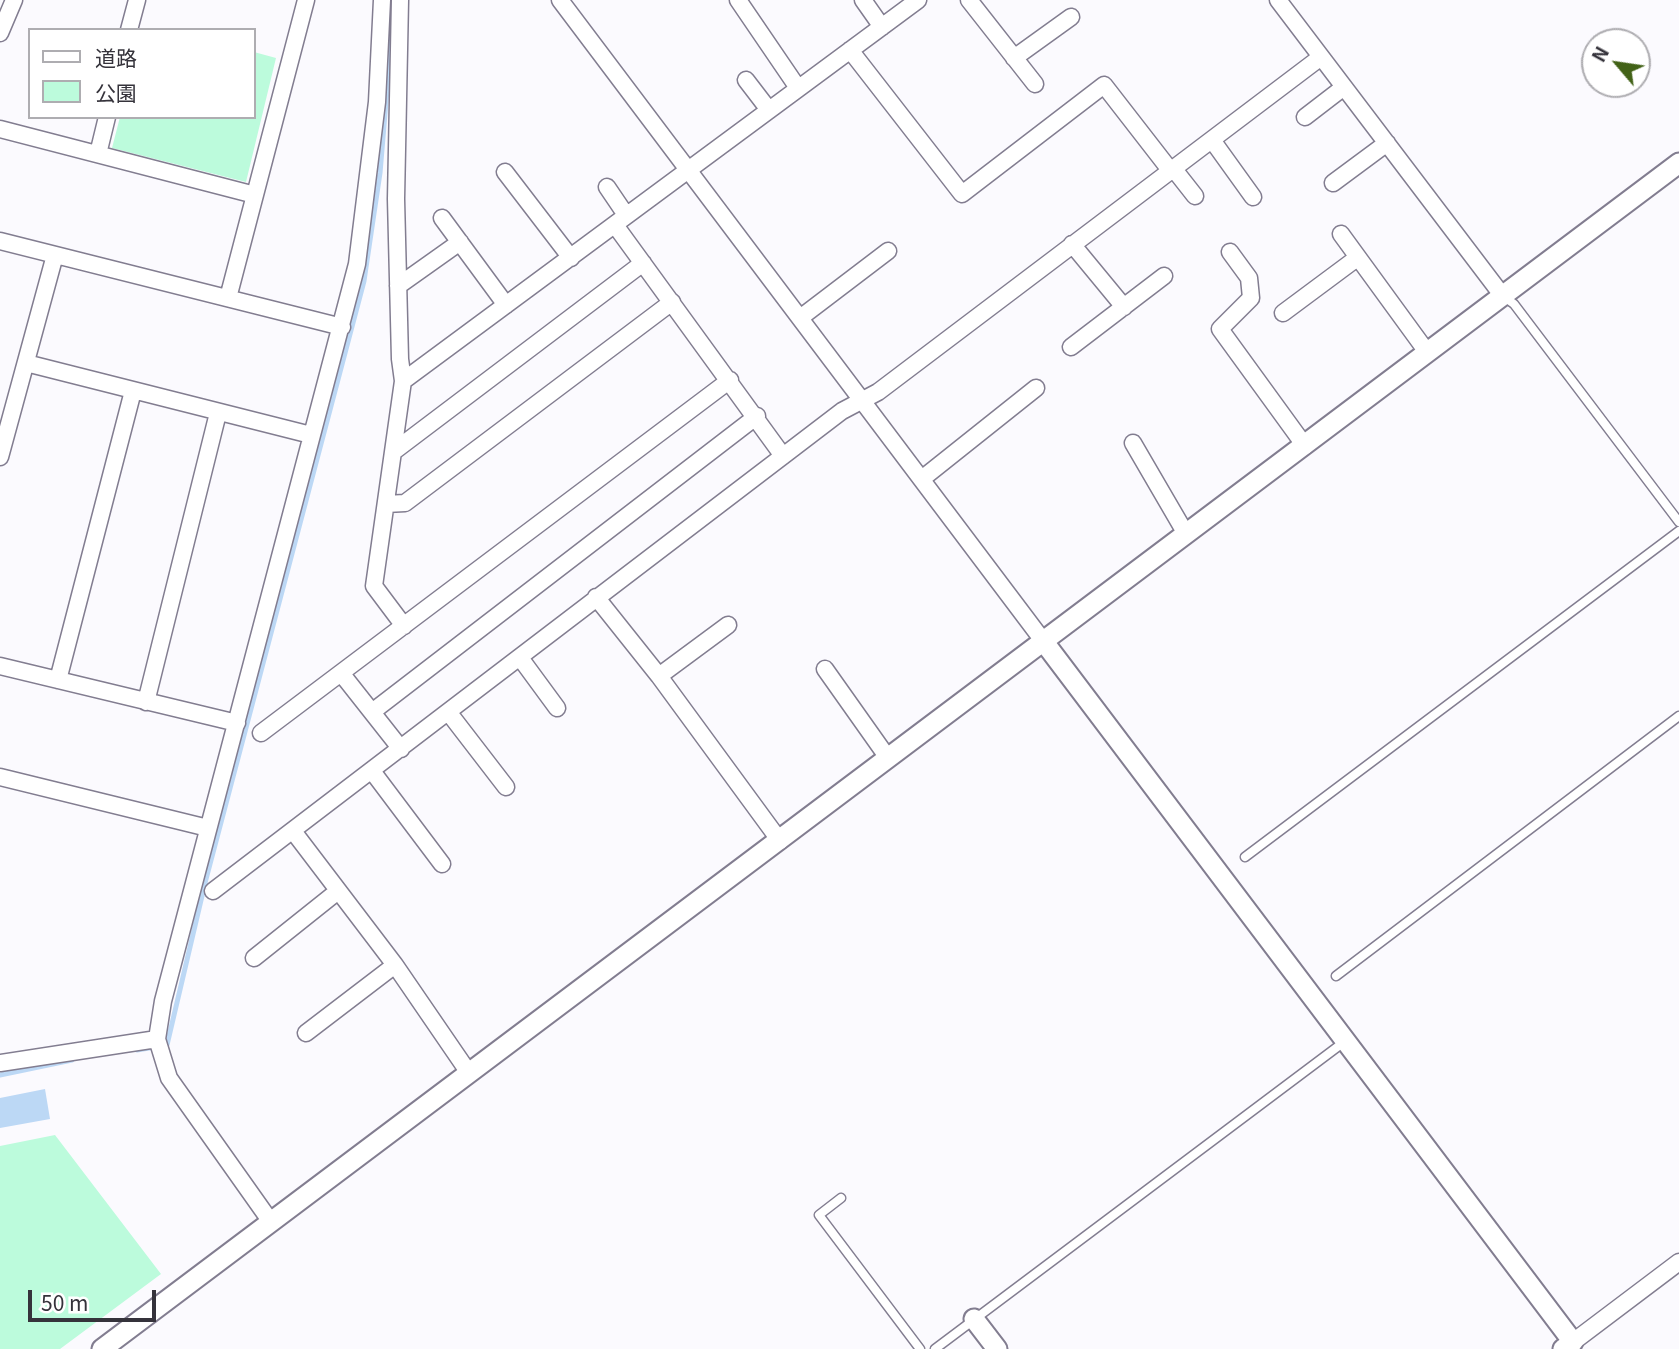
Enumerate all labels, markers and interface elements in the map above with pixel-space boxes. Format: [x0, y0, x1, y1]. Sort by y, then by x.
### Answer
legend [28, 28, 256, 119]
north arrow [1581, 28, 1651, 98]
text: N [1584, 41, 1614, 66]
text: 道路 [95, 42, 137, 72]
text: 公園 [95, 77, 137, 107]
scale bar [32, 1276, 159, 1320]
text: 50 m [41, 1287, 88, 1317]

